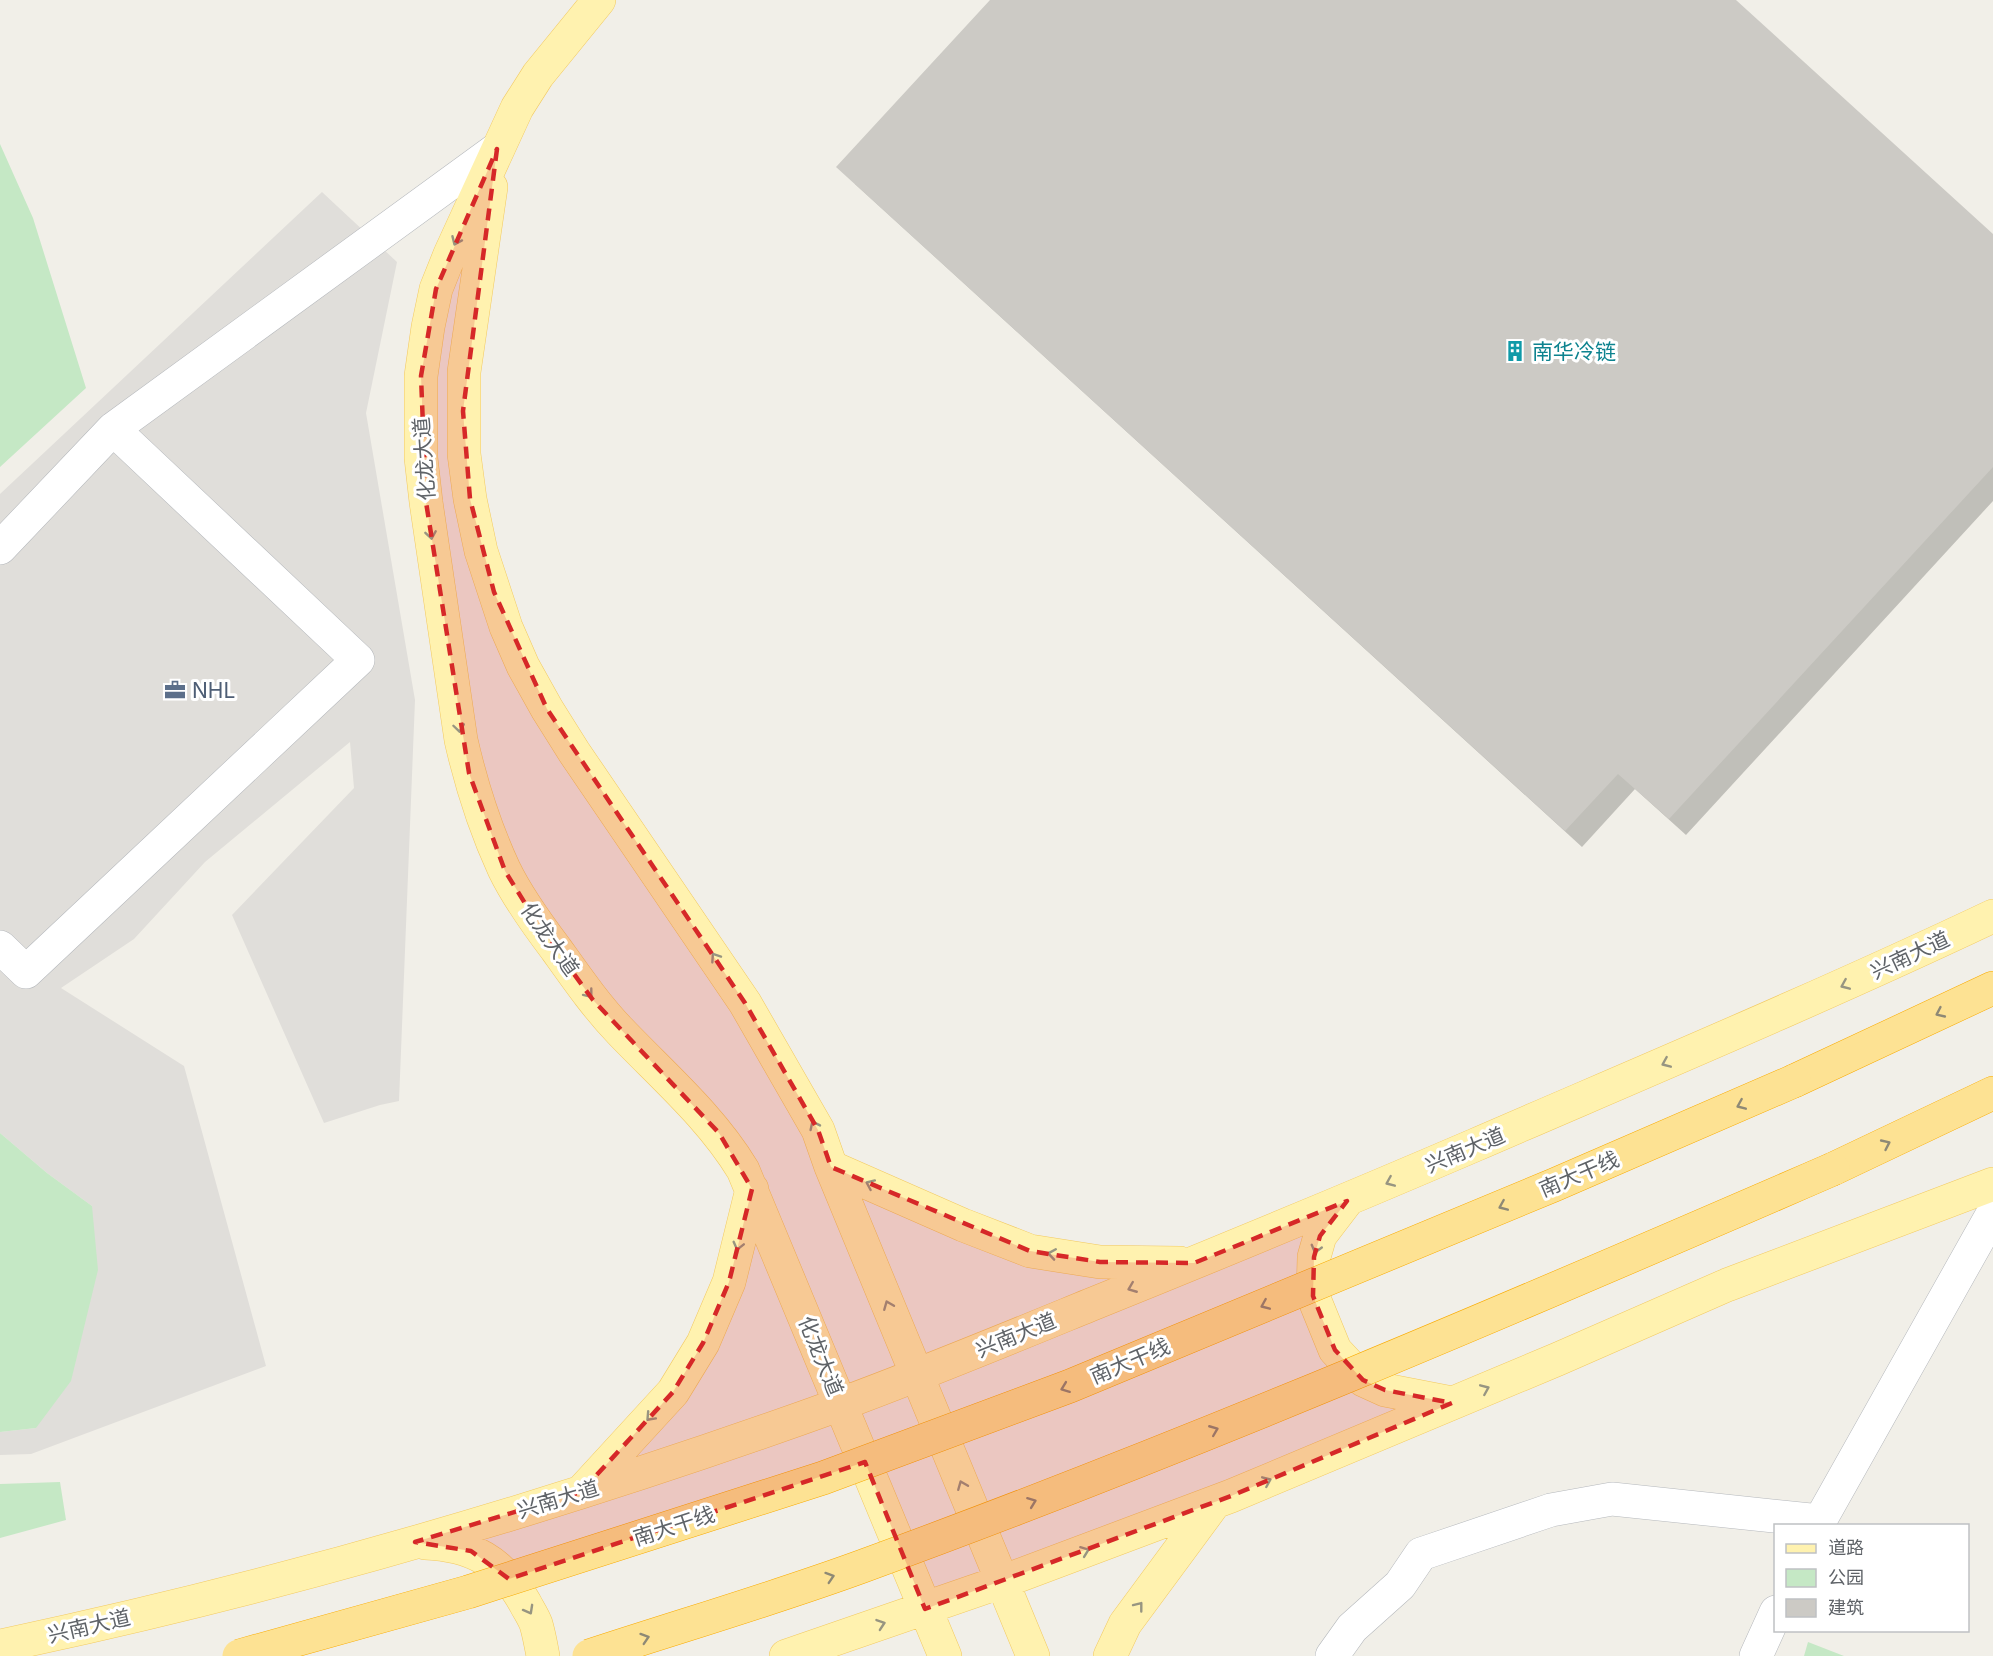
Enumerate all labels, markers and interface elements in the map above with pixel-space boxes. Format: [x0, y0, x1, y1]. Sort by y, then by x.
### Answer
one-way arrow [451, 235, 463, 246]
building icon: 南华冷链 [1503, 339, 1527, 363]
place label: 南华冷链 [1532, 339, 1616, 364]
street label: 化龙大道 [409, 416, 439, 502]
one-way arrow [424, 530, 436, 540]
office icon: NHL [163, 678, 187, 702]
place label: NHL [192, 678, 235, 703]
one-way arrow [453, 723, 465, 733]
street label: 化龙大道 [516, 897, 584, 981]
street label: 兴南大道 [1867, 926, 1953, 984]
one-way arrow [711, 953, 723, 963]
one-way arrow [1840, 978, 1851, 990]
one-way arrow [582, 988, 593, 999]
one-way arrow [1935, 1006, 1946, 1018]
one-way arrow [1661, 1055, 1672, 1067]
one-way arrow [1736, 1097, 1747, 1109]
one-way arrow [810, 1120, 822, 1131]
street label: 兴南大道 [1421, 1122, 1509, 1178]
one-way arrow [1879, 1139, 1890, 1151]
street label: 南大干线 [1535, 1146, 1623, 1202]
one-way arrow [1386, 1174, 1397, 1186]
one-way arrow [866, 1179, 877, 1191]
one-way arrow [1499, 1199, 1510, 1211]
one-way arrow [733, 1240, 745, 1251]
one-way arrow [1311, 1244, 1323, 1254]
one-way arrow [1047, 1249, 1056, 1261]
one-way arrow [1128, 1281, 1139, 1293]
one-way arrow [1260, 1298, 1271, 1310]
one-way arrow [883, 1300, 895, 1311]
street label: 兴南大道 [972, 1308, 1060, 1362]
street label: 化龙大道 [794, 1312, 848, 1400]
street label: 南大干线 [1086, 1333, 1174, 1389]
one-way arrow [1061, 1380, 1071, 1393]
one-way arrow [1479, 1384, 1490, 1396]
one-way arrow [646, 1411, 657, 1421]
one-way arrow [1207, 1425, 1218, 1437]
street label: 兴南大道 [514, 1475, 602, 1523]
one-way arrow [1260, 1476, 1271, 1488]
one-way arrow [957, 1481, 969, 1492]
one-way arrow [1027, 1497, 1037, 1510]
street label: 南大干线 [630, 1501, 718, 1551]
legend [1774, 1524, 1969, 1632]
text: 道路 [1828, 1537, 1864, 1558]
one-way arrow [1079, 1545, 1090, 1558]
text: 公园 [1828, 1567, 1864, 1588]
one-way arrow [824, 1572, 835, 1584]
text: 建筑 [1828, 1597, 1864, 1618]
one-way arrow [1132, 1601, 1143, 1612]
street label: 兴南大道 [45, 1604, 133, 1648]
one-way arrow [522, 1604, 533, 1615]
one-way arrow [875, 1618, 886, 1631]
one-way arrow [639, 1633, 649, 1645]

